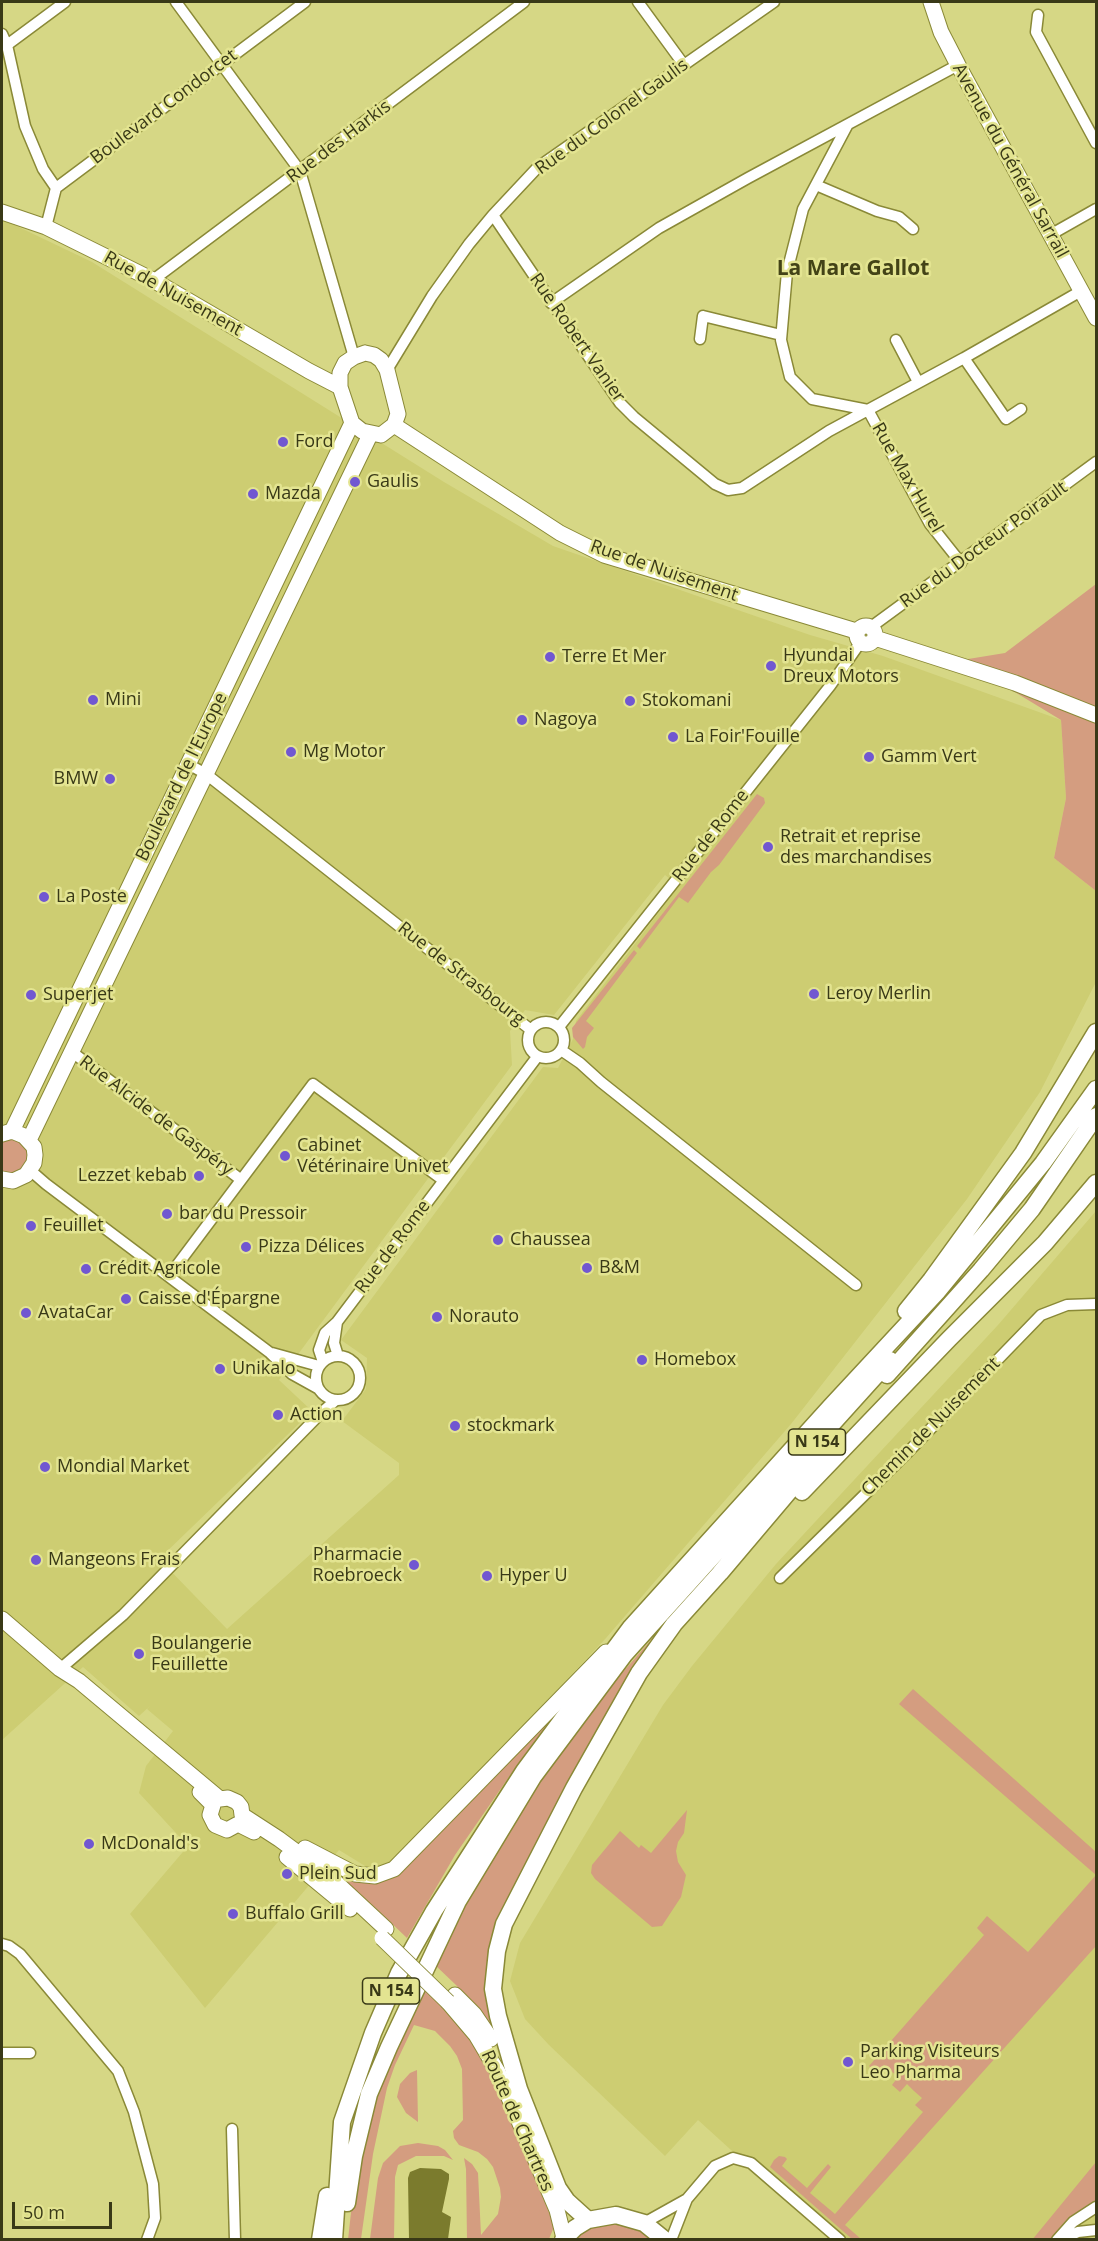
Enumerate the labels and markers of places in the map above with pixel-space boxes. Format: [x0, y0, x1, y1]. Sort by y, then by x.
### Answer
place label: Ford [295, 431, 333, 453]
marker: Ford [276, 435, 290, 449]
place label: Gaulis [367, 471, 419, 493]
marker: Gaulis [348, 475, 362, 489]
place label: Mazda [265, 483, 321, 505]
marker: Mazda [246, 487, 260, 501]
place label: Hyundai Dreux Motors [783, 645, 899, 688]
place label: Terre Et Mer [562, 646, 666, 668]
marker: Terre Et Mer [543, 650, 557, 664]
marker: Hyundai Dreux Motors [764, 659, 778, 673]
place label: Mini [105, 689, 141, 711]
place label: Stokomani [642, 690, 732, 712]
marker: Mini [86, 693, 100, 707]
marker: Stokomani [623, 694, 637, 708]
place label: Nagoya [534, 709, 597, 731]
marker: Nagoya [515, 713, 529, 727]
place label: La Foir'Fouille [685, 726, 800, 748]
marker: La Foir'Fouille [666, 730, 680, 744]
place label: Mg Motor [303, 741, 385, 763]
marker: Mg Motor [284, 745, 298, 759]
place label: Gamm Vert [881, 746, 977, 768]
marker: Gamm Vert [862, 750, 876, 764]
place label: BMW [54, 768, 98, 790]
marker: BMW [103, 772, 117, 786]
place label: Retrait et reprise des marchandises [780, 826, 932, 868]
marker: Retrait et reprise des marchandises [761, 840, 775, 854]
place label: La Poste [56, 886, 127, 908]
marker: La Poste [37, 890, 51, 904]
place label: Leroy Merlin [826, 983, 931, 1005]
place label: Superjet [43, 984, 113, 1006]
marker: Leroy Merlin [807, 987, 821, 1001]
marker: Superjet [24, 988, 38, 1002]
place label: Cabinet Vétérinaire Univet [297, 1135, 448, 1178]
marker: Cabinet Vétérinaire Univet [278, 1149, 292, 1163]
place label: Lezzet kebab [78, 1165, 187, 1187]
marker: Lezzet kebab [192, 1169, 206, 1183]
place label: bar du Pressoir [179, 1203, 307, 1225]
marker: bar du Pressoir [160, 1207, 174, 1221]
place label: Feuillet [43, 1215, 104, 1237]
marker: Feuillet [24, 1219, 38, 1233]
place label: Chaussea [510, 1229, 591, 1251]
marker: Chaussea [491, 1233, 505, 1247]
place label: Pizza Délices [258, 1236, 364, 1258]
marker: Pizza Délices [239, 1240, 253, 1254]
place label: B&M [599, 1257, 640, 1279]
place label: Crédit Agricole [98, 1258, 221, 1280]
marker: B&M [580, 1261, 594, 1275]
marker: Crédit Agricole [79, 1262, 93, 1276]
place label: Caisse d'Épargne [138, 1288, 280, 1310]
marker: Caisse d'Épargne [119, 1292, 133, 1306]
place label: AvataCar [38, 1302, 113, 1324]
marker: AvataCar [19, 1306, 33, 1320]
place label: Norauto [449, 1306, 519, 1328]
marker: Norauto [430, 1310, 444, 1324]
place label: Homebox [654, 1349, 736, 1371]
marker: Homebox [635, 1353, 649, 1367]
place label: Unikalo [232, 1358, 296, 1380]
marker: Unikalo [213, 1362, 227, 1376]
place label: Action [290, 1404, 343, 1426]
marker: Action [271, 1408, 285, 1422]
place label: stockmark [467, 1415, 554, 1437]
marker: stockmark [448, 1419, 462, 1433]
place label: Mondial Market [57, 1456, 189, 1478]
marker: Mondial Market [38, 1460, 52, 1474]
place label: Pharmacie Roebroeck [313, 1544, 402, 1586]
place label: Mangeons Frais [48, 1549, 180, 1571]
marker: Mangeons Frais [29, 1553, 43, 1567]
marker: Pharmacie Roebroeck [407, 1558, 421, 1572]
place label: Hyper U [499, 1565, 568, 1587]
marker: Hyper U [480, 1569, 494, 1583]
place label: Boulangerie Feuillette [151, 1633, 252, 1676]
marker: Boulangerie Feuillette [132, 1647, 146, 1661]
place label: McDonald's [101, 1833, 199, 1855]
marker: McDonald's [82, 1837, 96, 1851]
place label: Plein Sud [299, 1863, 377, 1885]
marker: Plein Sud [280, 1867, 294, 1881]
place label: Buffalo Grill [245, 1903, 344, 1925]
marker: Buffalo Grill [226, 1907, 240, 1921]
place label: Parking Visiteurs Leo Pharma [860, 2041, 1000, 2084]
marker: Parking Visiteurs Leo Pharma [841, 2055, 855, 2069]

